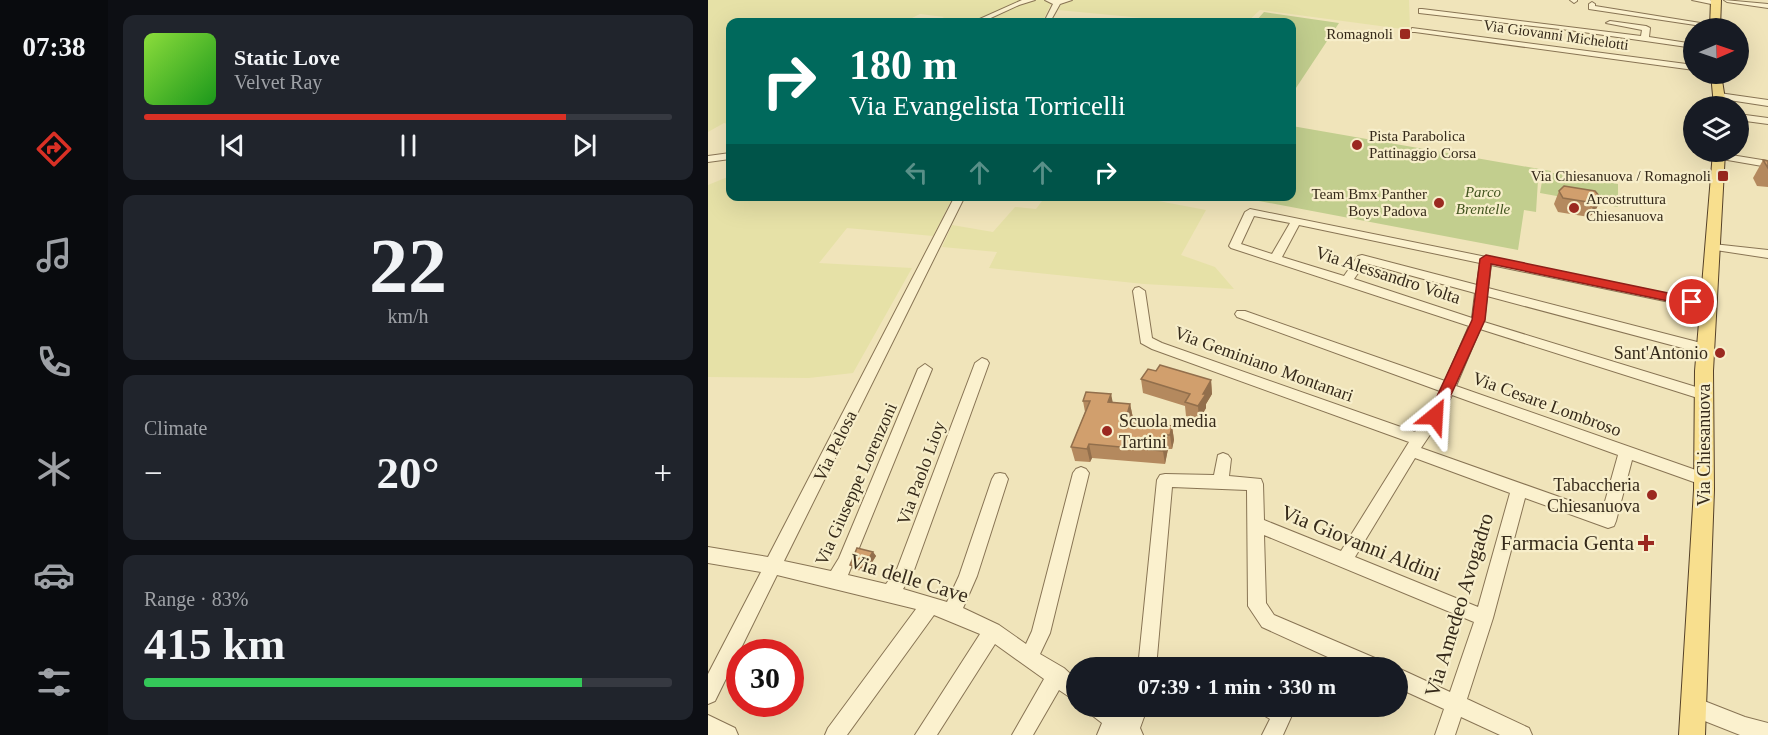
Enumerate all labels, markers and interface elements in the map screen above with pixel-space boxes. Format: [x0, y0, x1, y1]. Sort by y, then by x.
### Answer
street label: Via Giovanni Michelotti [1482, 17, 1630, 53]
north arrow [1683, 18, 1749, 84]
map controls [1683, 18, 1749, 162]
place label: Romagnoli [1326, 26, 1393, 42]
marker: Romagnoli [1398, 27, 1412, 41]
text: 07:38 [23, 32, 86, 62]
icon: right [750, 42, 828, 120]
text: 180 m [849, 42, 958, 88]
text: Static Love [234, 45, 340, 70]
text: Velvet Ray [234, 71, 322, 93]
text: Via Evangelista Torricelli [849, 91, 1125, 121]
button: layers [1683, 96, 1749, 162]
icon: directions [33, 128, 75, 170]
place label: Pista Parabolica Pattinaggio Corsa [1369, 128, 1476, 161]
icon: previous [216, 129, 249, 162]
icon: pause [392, 129, 425, 162]
icon: next [568, 129, 601, 162]
marker: Pista Parabolica Pattinaggio Corsa [1350, 138, 1364, 152]
icon: left [900, 156, 933, 189]
icon: ahead [963, 156, 996, 189]
icon: ahead [1026, 156, 1059, 189]
icon: right [1089, 156, 1122, 189]
place label: Via Chiesanuova / Romagnoli [1531, 168, 1711, 184]
marker: Via Chiesanuova / Romagnoli [1716, 169, 1730, 183]
park label: Parco Brentelle [1456, 184, 1511, 217]
place label: Team Bmx Panther Boys Padova [1311, 186, 1427, 219]
place label: Arcostruttura Chiesanuova [1586, 191, 1666, 224]
marker: Team Bmx Panther Boys Padova [1432, 196, 1446, 210]
marker: Arcostruttura Chiesanuova [1567, 201, 1581, 215]
text: 22 [369, 222, 447, 309]
icon: music [33, 234, 75, 276]
street label: Via Alessandro Volta [1313, 242, 1463, 308]
pin [1666, 276, 1717, 327]
icon: arrive [1675, 285, 1708, 318]
text: km/h [387, 305, 429, 327]
street label: Via Geminiano Montanari [1172, 322, 1356, 406]
icon: phone [33, 341, 75, 383]
place label: Sant'Antonio [1614, 343, 1708, 363]
marker: Sant'Antonio [1713, 346, 1727, 360]
street label: Via Cesare Lombroso [1470, 368, 1624, 440]
position arrow [1403, 384, 1467, 448]
street label: Via Chiesanuova [1694, 384, 1714, 506]
street label: Via Giuseppe Lorenzoni [811, 400, 901, 568]
street label: Via Pelosa [809, 407, 861, 485]
place label: Scuola media Tartini [1119, 411, 1216, 452]
text: Climate [144, 417, 207, 439]
street label: Via Paolo Lioy [893, 418, 949, 528]
marker: Scuola media Tartini [1100, 424, 1114, 438]
icon: climate [33, 448, 75, 490]
text: 20° [377, 448, 440, 498]
text: − [144, 455, 163, 491]
text: + [653, 455, 672, 491]
place label: Tabaccheria Chiesanuova [1547, 475, 1640, 516]
marker: Tabaccheria Chiesanuova [1645, 488, 1659, 502]
street label: Via Giovanni Aldini [1278, 500, 1445, 586]
street label: Via Amedeo Avogadro [1420, 510, 1498, 700]
place label: Farmacia Genta [1500, 531, 1635, 555]
marker: Farmacia Genta [1639, 536, 1653, 550]
street label: Via delle Cave [846, 548, 972, 608]
icon: car [33, 554, 75, 596]
text: Range · 83% [144, 588, 248, 610]
text: 415 km [144, 619, 285, 669]
speed limit sign: 30 [726, 639, 804, 717]
icon: filters [33, 661, 75, 703]
text: 07:39 · 1 min · 330 m [1138, 674, 1336, 699]

